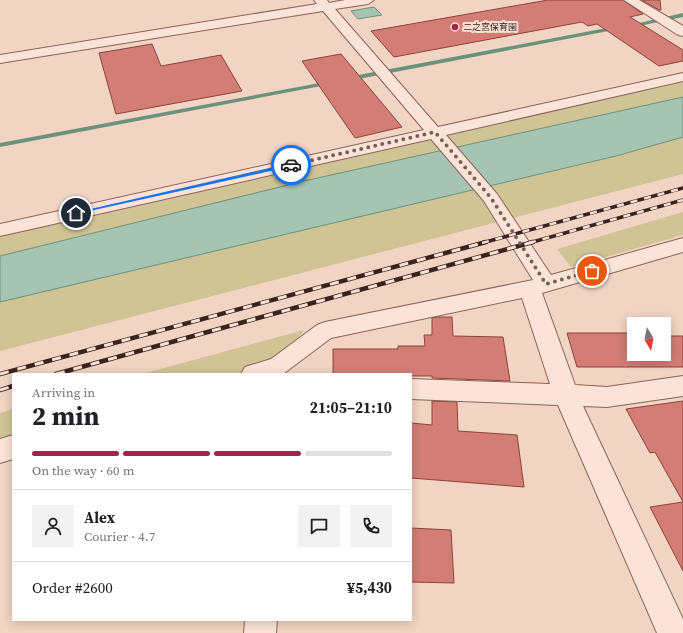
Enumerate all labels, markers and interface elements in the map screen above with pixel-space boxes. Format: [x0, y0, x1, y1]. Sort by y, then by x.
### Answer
place label: 二之宮保育園 [463, 21, 517, 33]
marker: 二之宮保育園 [450, 22, 460, 32]
courier [271, 145, 311, 185]
icon: car [280, 154, 302, 176]
pin [59, 196, 93, 230]
icon: home [65, 202, 87, 224]
pin [575, 254, 609, 288]
icon: bag [581, 260, 603, 282]
north arrow [627, 317, 671, 361]
map controls [627, 317, 671, 361]
text: Arriving in [32, 384, 95, 401]
text: 21:05–21:10 [310, 397, 392, 418]
text: 2 min [32, 398, 99, 434]
text: On the way · 60 m [32, 462, 134, 479]
button: person [32, 505, 74, 547]
button: chat [298, 505, 340, 547]
button: phone [350, 505, 392, 547]
text: Alex [84, 507, 115, 528]
text: Courier · 4.7 [84, 528, 155, 545]
text: Order #2600 [32, 577, 113, 598]
text: ¥5,430 [347, 577, 392, 598]

